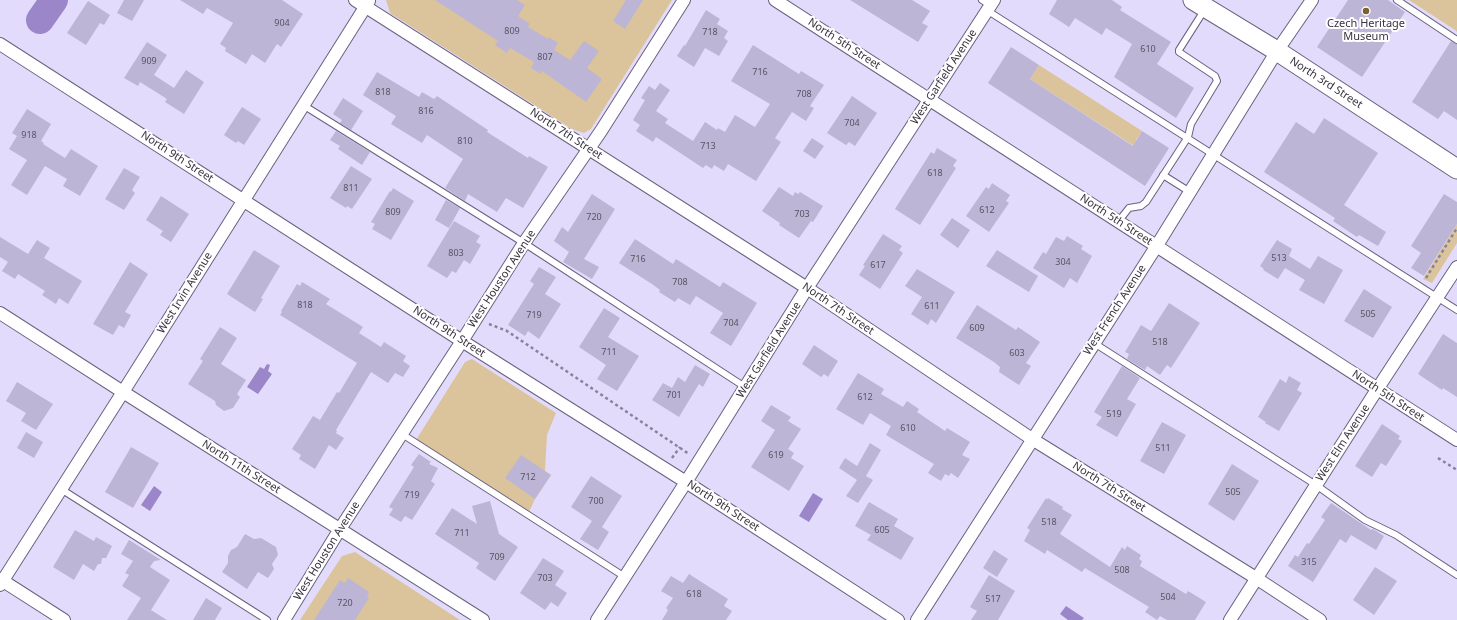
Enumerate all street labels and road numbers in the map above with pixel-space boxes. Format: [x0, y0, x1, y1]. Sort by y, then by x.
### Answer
street label: North 5th Street [805, 16, 883, 72]
street label: West Garfield Avenue [908, 27, 980, 127]
street label: North 3rd Street [1287, 55, 1365, 111]
street label: North 7th Street [527, 106, 605, 162]
street label: North 9th Street [138, 129, 216, 185]
street label: North 5th Street [1077, 192, 1155, 248]
street label: West Houston Avenue [465, 228, 539, 330]
street label: West Irvin Avenue [155, 250, 215, 336]
street label: West French Avenue [1081, 262, 1149, 358]
street label: North 7th Street [800, 280, 876, 338]
street label: West Garfield Avenue [734, 299, 804, 401]
street label: North 9th Street [410, 304, 488, 360]
street label: North 5th Street [1349, 368, 1427, 424]
street label: West Elm Avenue [1313, 402, 1373, 484]
street label: North 11th Street [199, 438, 283, 496]
street label: North 7th Street [1070, 459, 1148, 515]
street label: North 9th Street [684, 478, 762, 534]
street label: West Houston Avenue [291, 499, 363, 603]

